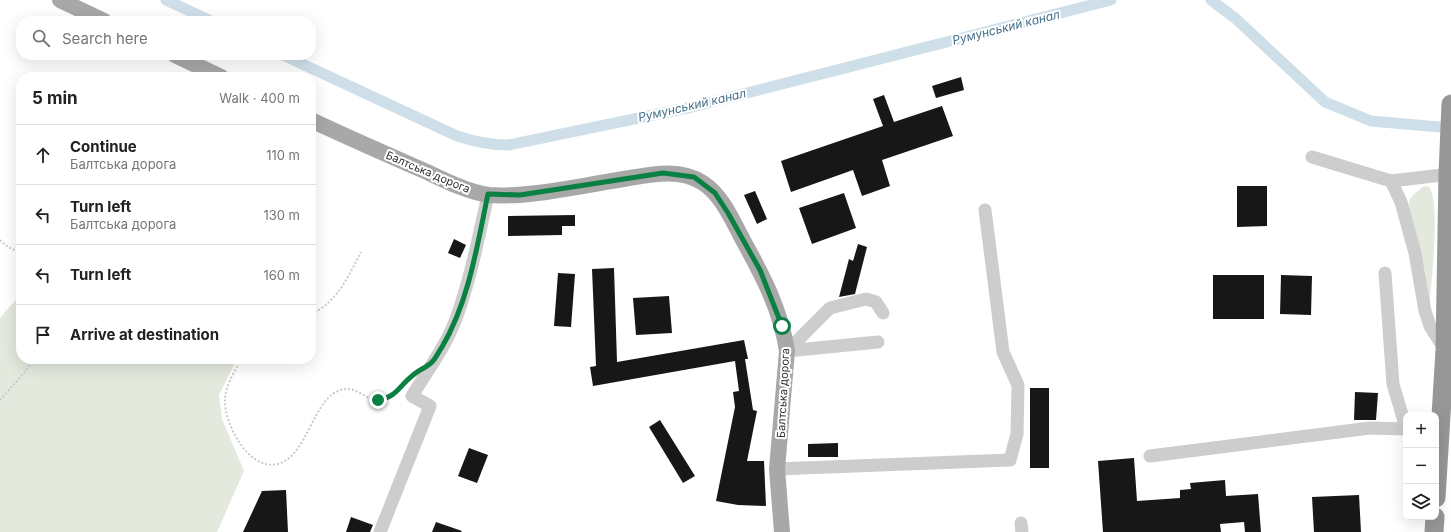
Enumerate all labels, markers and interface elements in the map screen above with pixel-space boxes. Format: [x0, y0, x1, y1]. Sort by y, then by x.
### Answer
water label: Румунський канал [951, 6, 1061, 48]
search box [16, 16, 316, 60]
icon: search [30, 27, 52, 49]
text: Search here [62, 29, 148, 48]
water label: Румунський канал [637, 85, 747, 125]
text: 5 min [32, 88, 78, 108]
text: Walk · 400 m [219, 90, 300, 106]
text: Continue [70, 137, 137, 156]
icon: ahead [32, 144, 54, 166]
text: 110 m [266, 147, 300, 163]
street label: Балтська дорога [384, 148, 472, 196]
text: Балтська дорога [70, 156, 176, 172]
text: Turn left [70, 197, 131, 216]
icon: left [32, 204, 54, 226]
text: 130 m [263, 207, 300, 223]
text: Балтська дорога [70, 216, 176, 232]
icon: left [32, 264, 54, 286]
text: Turn left [70, 265, 131, 284]
text: 160 m [263, 267, 300, 283]
route start [773, 317, 791, 335]
icon: arrive [32, 324, 54, 346]
text: Arrive at destination [70, 325, 219, 344]
street label: Балтська дорога [774, 348, 792, 438]
route end [369, 391, 387, 409]
map controls [1403, 412, 1439, 520]
button: + [1403, 412, 1439, 448]
button: − [1403, 448, 1439, 484]
button: layers [1403, 484, 1439, 520]

